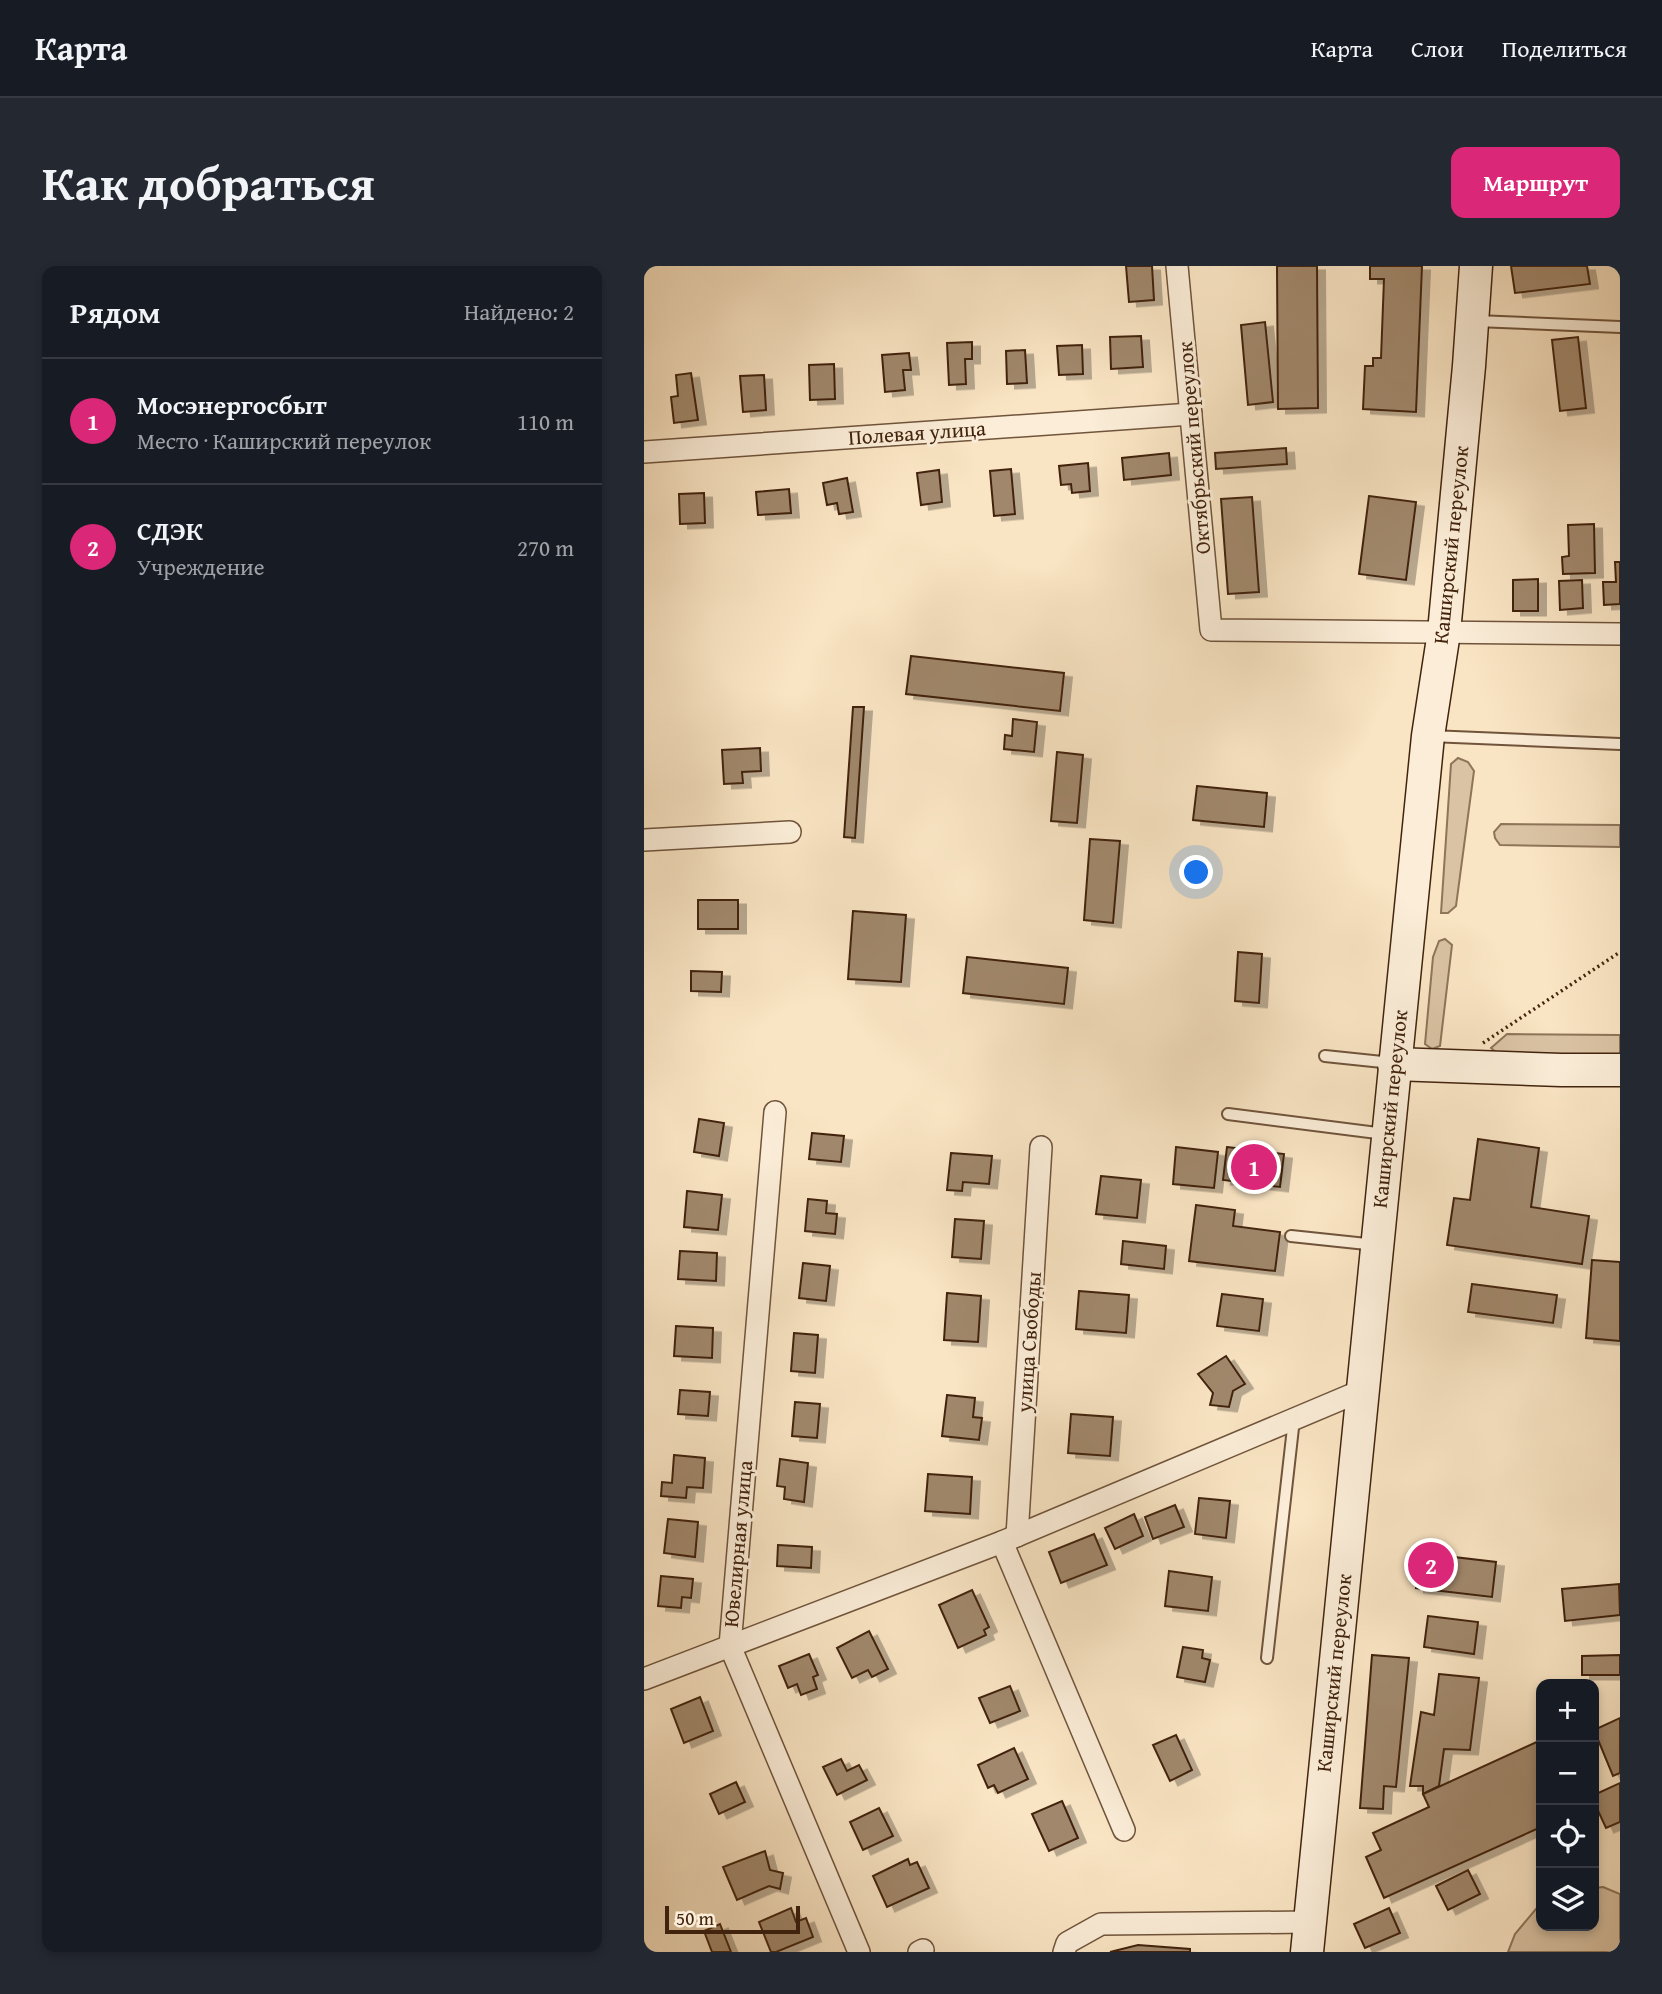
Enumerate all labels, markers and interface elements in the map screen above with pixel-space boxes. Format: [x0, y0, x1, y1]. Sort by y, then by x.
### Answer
text: Карта [35, 24, 127, 72]
text: Карта [1311, 31, 1373, 66]
text: Слои [1411, 31, 1464, 66]
text: Поделиться [1502, 31, 1627, 66]
text: Как добраться [42, 146, 375, 218]
button: Маршрут [1451, 147, 1620, 218]
text: Рядом [70, 290, 161, 334]
text: Найдено: 2 [464, 295, 574, 328]
street label: Октябрьский переулок [1169, 340, 1218, 556]
text: Мосэнергосбыт [137, 385, 327, 424]
text: 1 [87, 405, 99, 438]
text: 110 m [517, 405, 574, 438]
street label: Полевая улица [847, 412, 987, 453]
text: Место · Каширский переулок [137, 424, 431, 457]
street label: Каширский переулок [1425, 444, 1476, 646]
text: СДЭК [137, 511, 203, 550]
text: 2 [87, 531, 99, 564]
text: 270 m [517, 531, 574, 564]
text: Учреждение [137, 550, 264, 583]
your location [1179, 855, 1213, 889]
street label: Каширский переулок [1364, 1008, 1415, 1210]
pin: 1 [1231, 1141, 1277, 1193]
street label: улица Свободы [1008, 1270, 1049, 1415]
street label: Ювелирная улица [715, 1459, 760, 1629]
pin: 2 [1408, 1539, 1454, 1591]
street label: Каширский переулок [1308, 1572, 1359, 1774]
map controls [1536, 1679, 1599, 1931]
button: + [1536, 1679, 1599, 1742]
button: − [1536, 1742, 1599, 1805]
button: locate [1536, 1805, 1599, 1868]
button: layers [1536, 1868, 1599, 1931]
scale bar [665, 1903, 800, 1935]
text: 50 m [676, 1904, 714, 1932]

